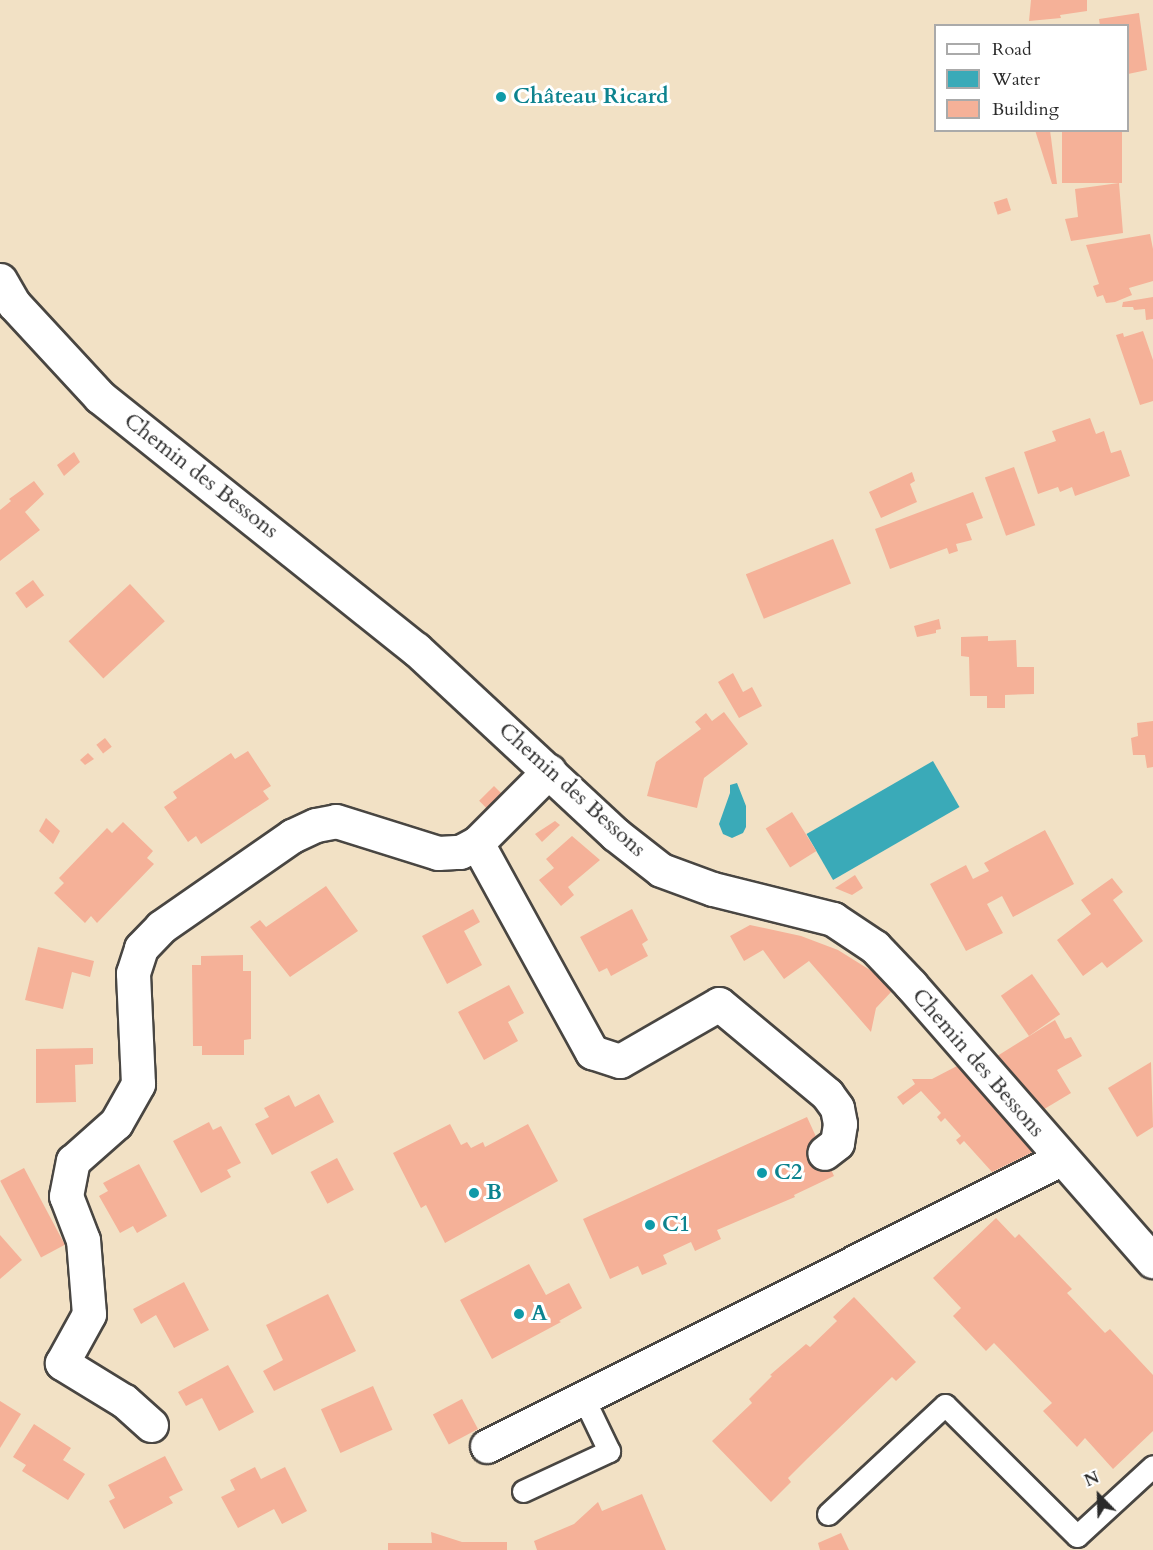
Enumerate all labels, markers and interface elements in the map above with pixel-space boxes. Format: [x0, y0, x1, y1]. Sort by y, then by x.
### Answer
legend [934, 24, 1129, 132]
text: Road [992, 37, 1032, 62]
text: Water [992, 67, 1040, 92]
place label: Château Ricard [513, 84, 669, 110]
marker: Château Ricard [494, 90, 508, 104]
text: Building [992, 97, 1059, 122]
street label: Chemin des Bessons [119, 408, 283, 544]
street label: Chemin des Bessons [493, 717, 651, 863]
street label: Chemin des Bessons [906, 983, 1050, 1143]
place label: C2 [774, 1160, 802, 1186]
marker: C2 [755, 1166, 769, 1180]
place label: B [486, 1180, 502, 1206]
marker: B [467, 1186, 481, 1200]
place label: C1 [662, 1212, 690, 1238]
marker: C1 [643, 1218, 657, 1232]
place label: A [531, 1301, 548, 1327]
marker: A [512, 1307, 526, 1321]
north arrow [1069, 1466, 1129, 1526]
text: N [1081, 1467, 1103, 1492]

